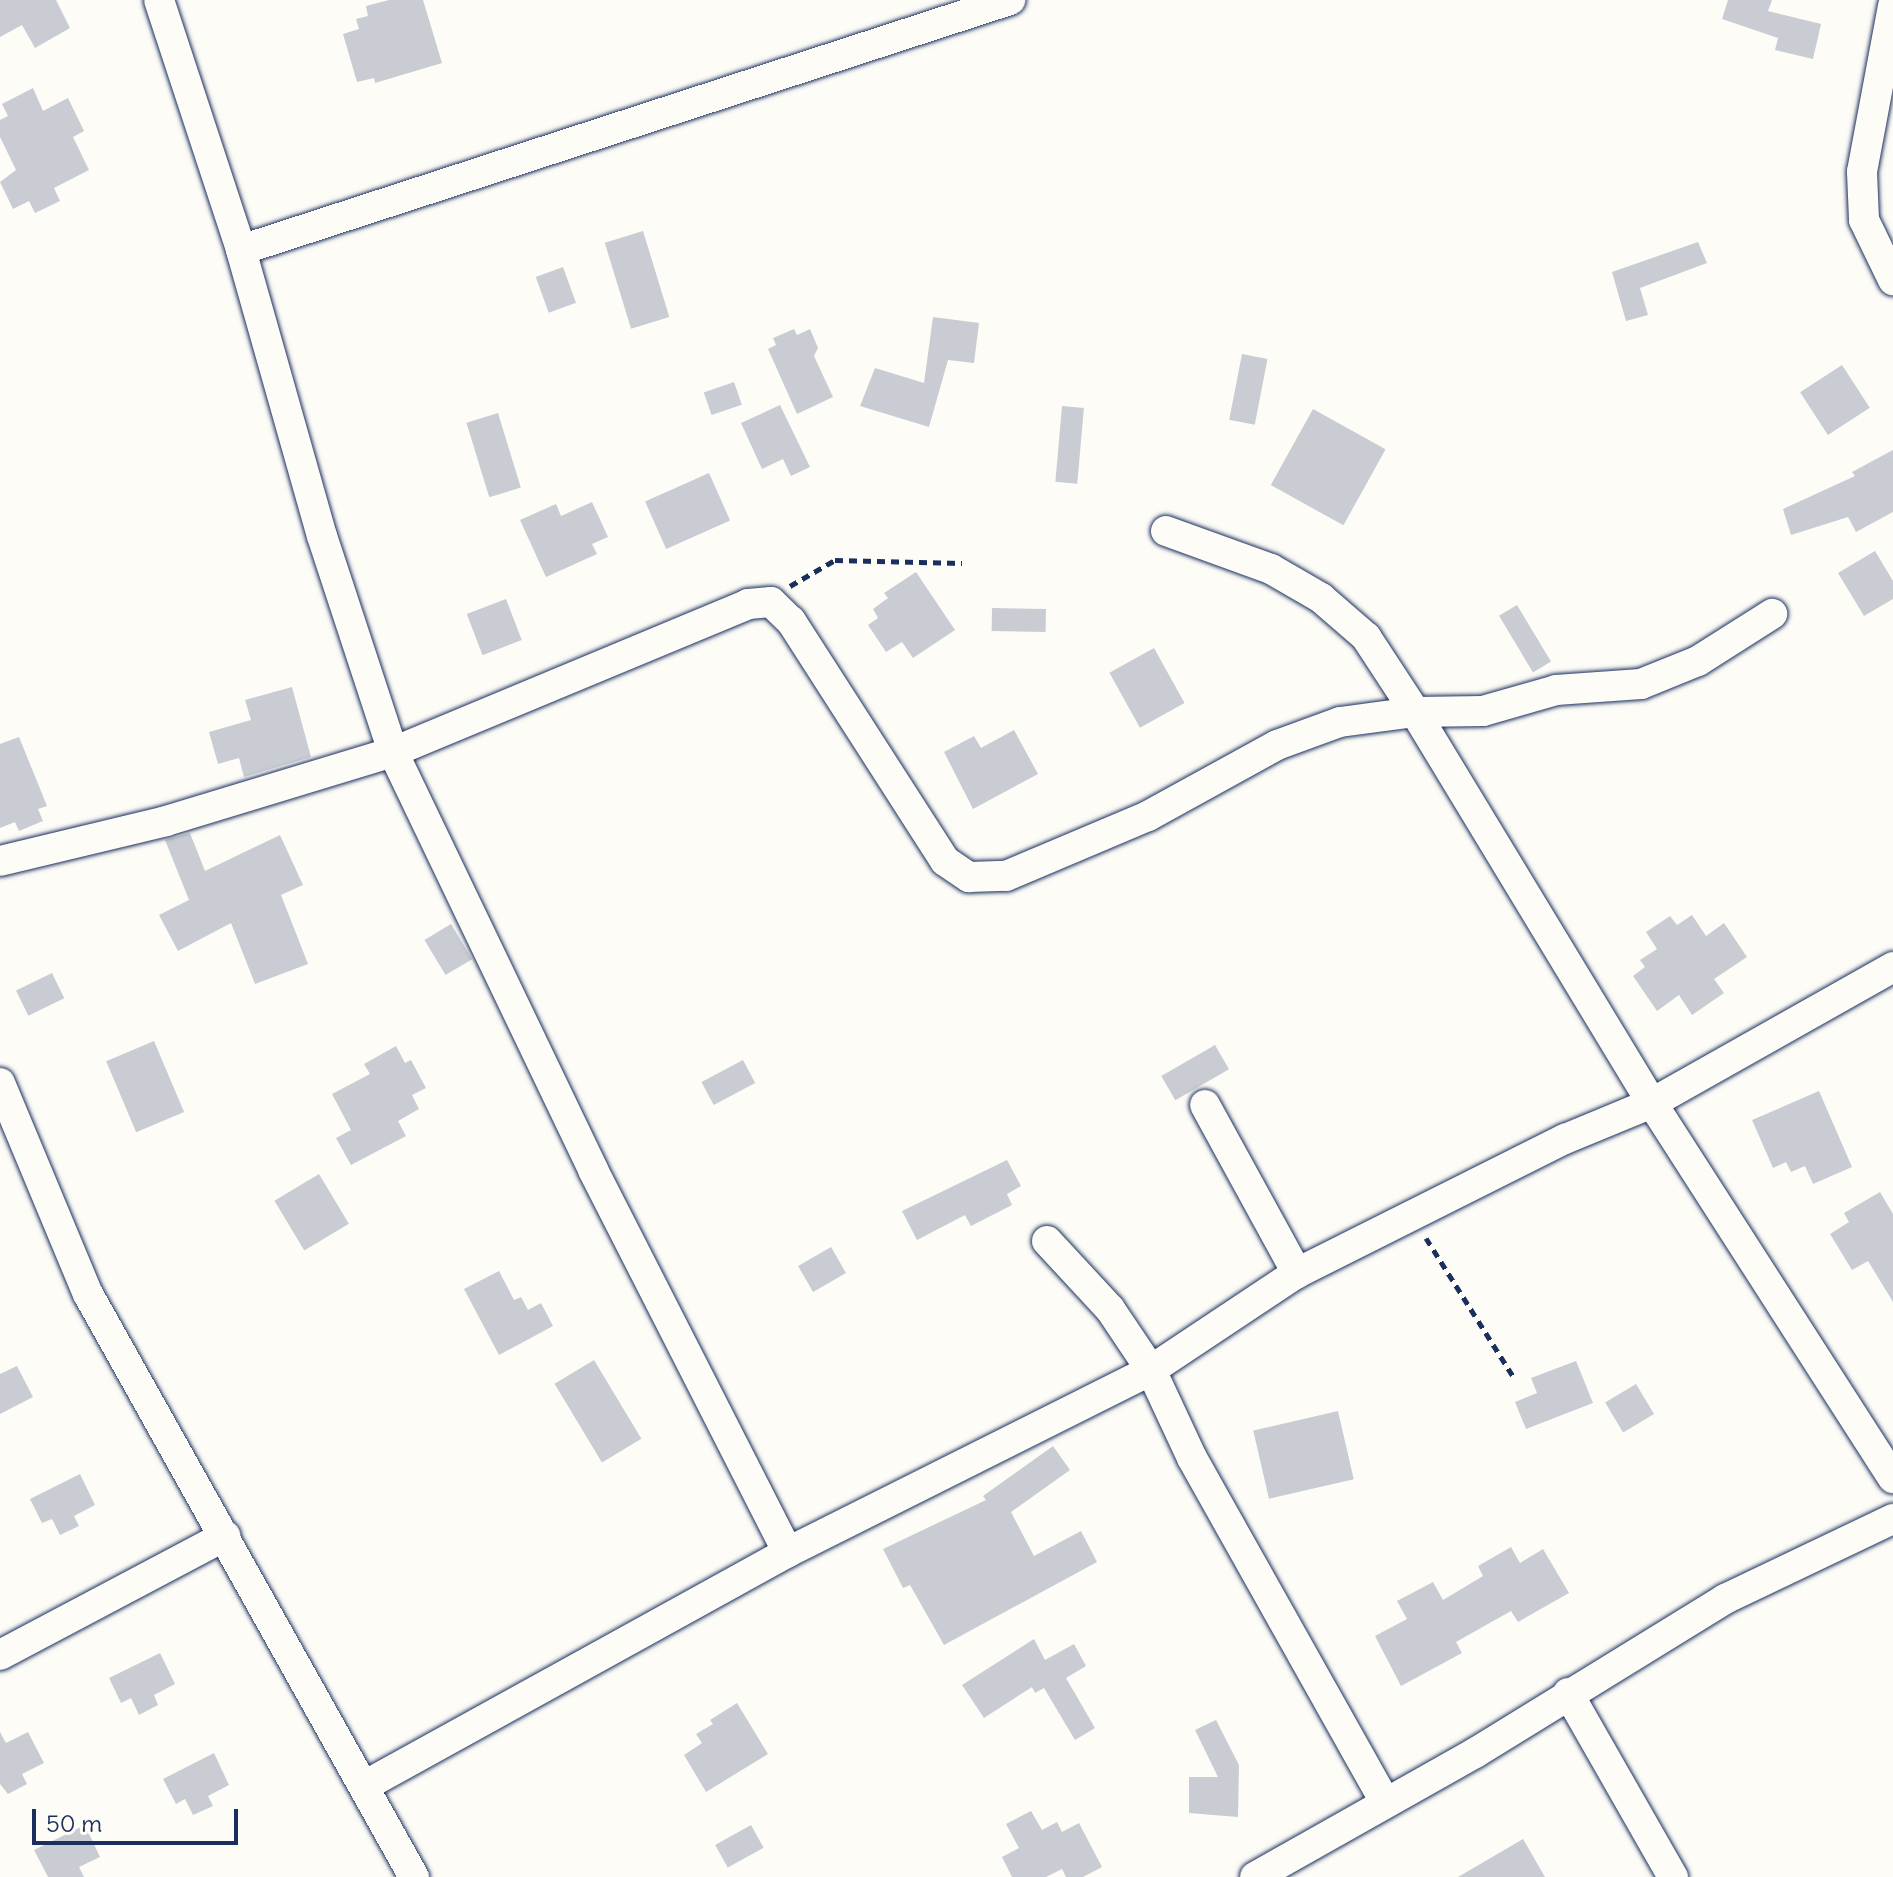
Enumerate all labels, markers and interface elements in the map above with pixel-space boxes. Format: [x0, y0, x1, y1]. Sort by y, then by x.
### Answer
scale bar [36, 1793, 242, 1843]
text: 50 m [46, 1808, 102, 1838]

